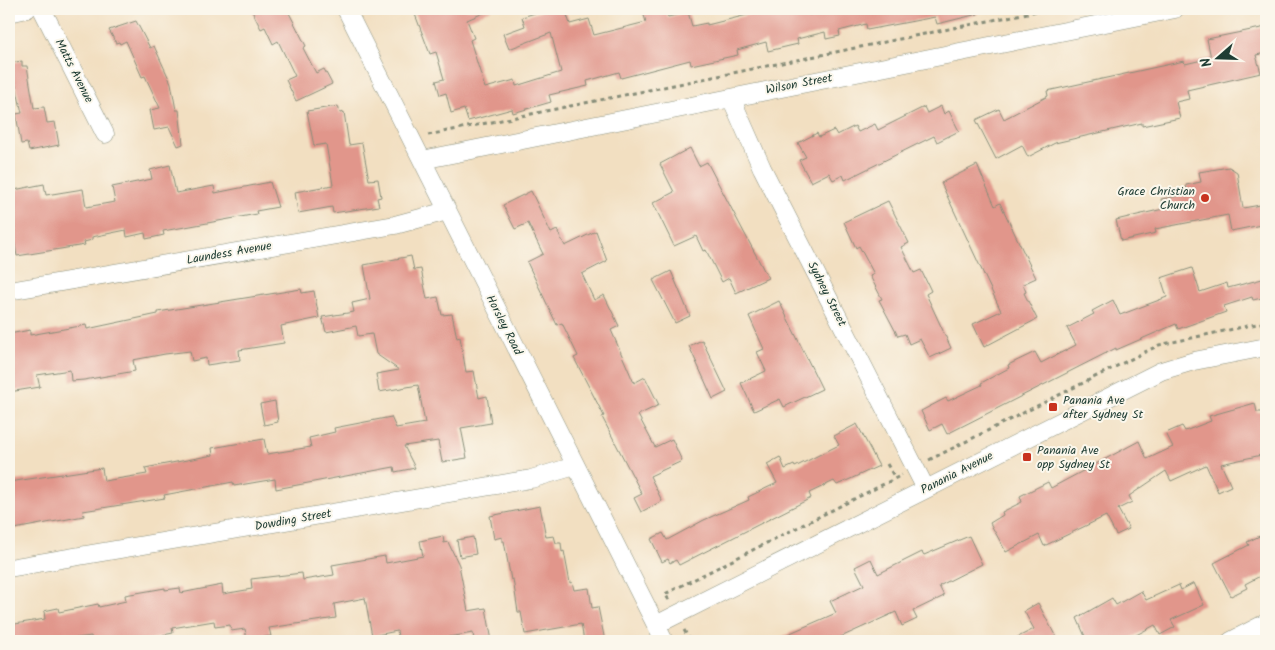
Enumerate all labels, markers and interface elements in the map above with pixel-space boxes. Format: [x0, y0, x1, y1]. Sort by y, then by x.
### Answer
north arrow [1192, 32, 1242, 82]
street label: Matts Avenue [50, 36, 99, 107]
text: N [1195, 54, 1219, 70]
street label: Wilson Street [764, 68, 834, 100]
place label: Grace Christian Church [1117, 182, 1195, 215]
marker: Grace Christian Church [1199, 192, 1211, 204]
street label: Laundess Avenue [185, 236, 274, 270]
street label: Sydney Street [802, 258, 852, 330]
street label: Horsley Road [481, 292, 528, 359]
place label: Panania Ave after Sydney St [1063, 391, 1144, 424]
marker: Panania Ave after Sydney St [1047, 401, 1059, 413]
place label: Panania Ave opp Sydney St [1037, 441, 1110, 474]
street label: Panania Avenue [917, 446, 997, 499]
marker: Panania Ave opp Sydney St [1021, 451, 1033, 463]
street label: Dowding Street [253, 504, 333, 536]

